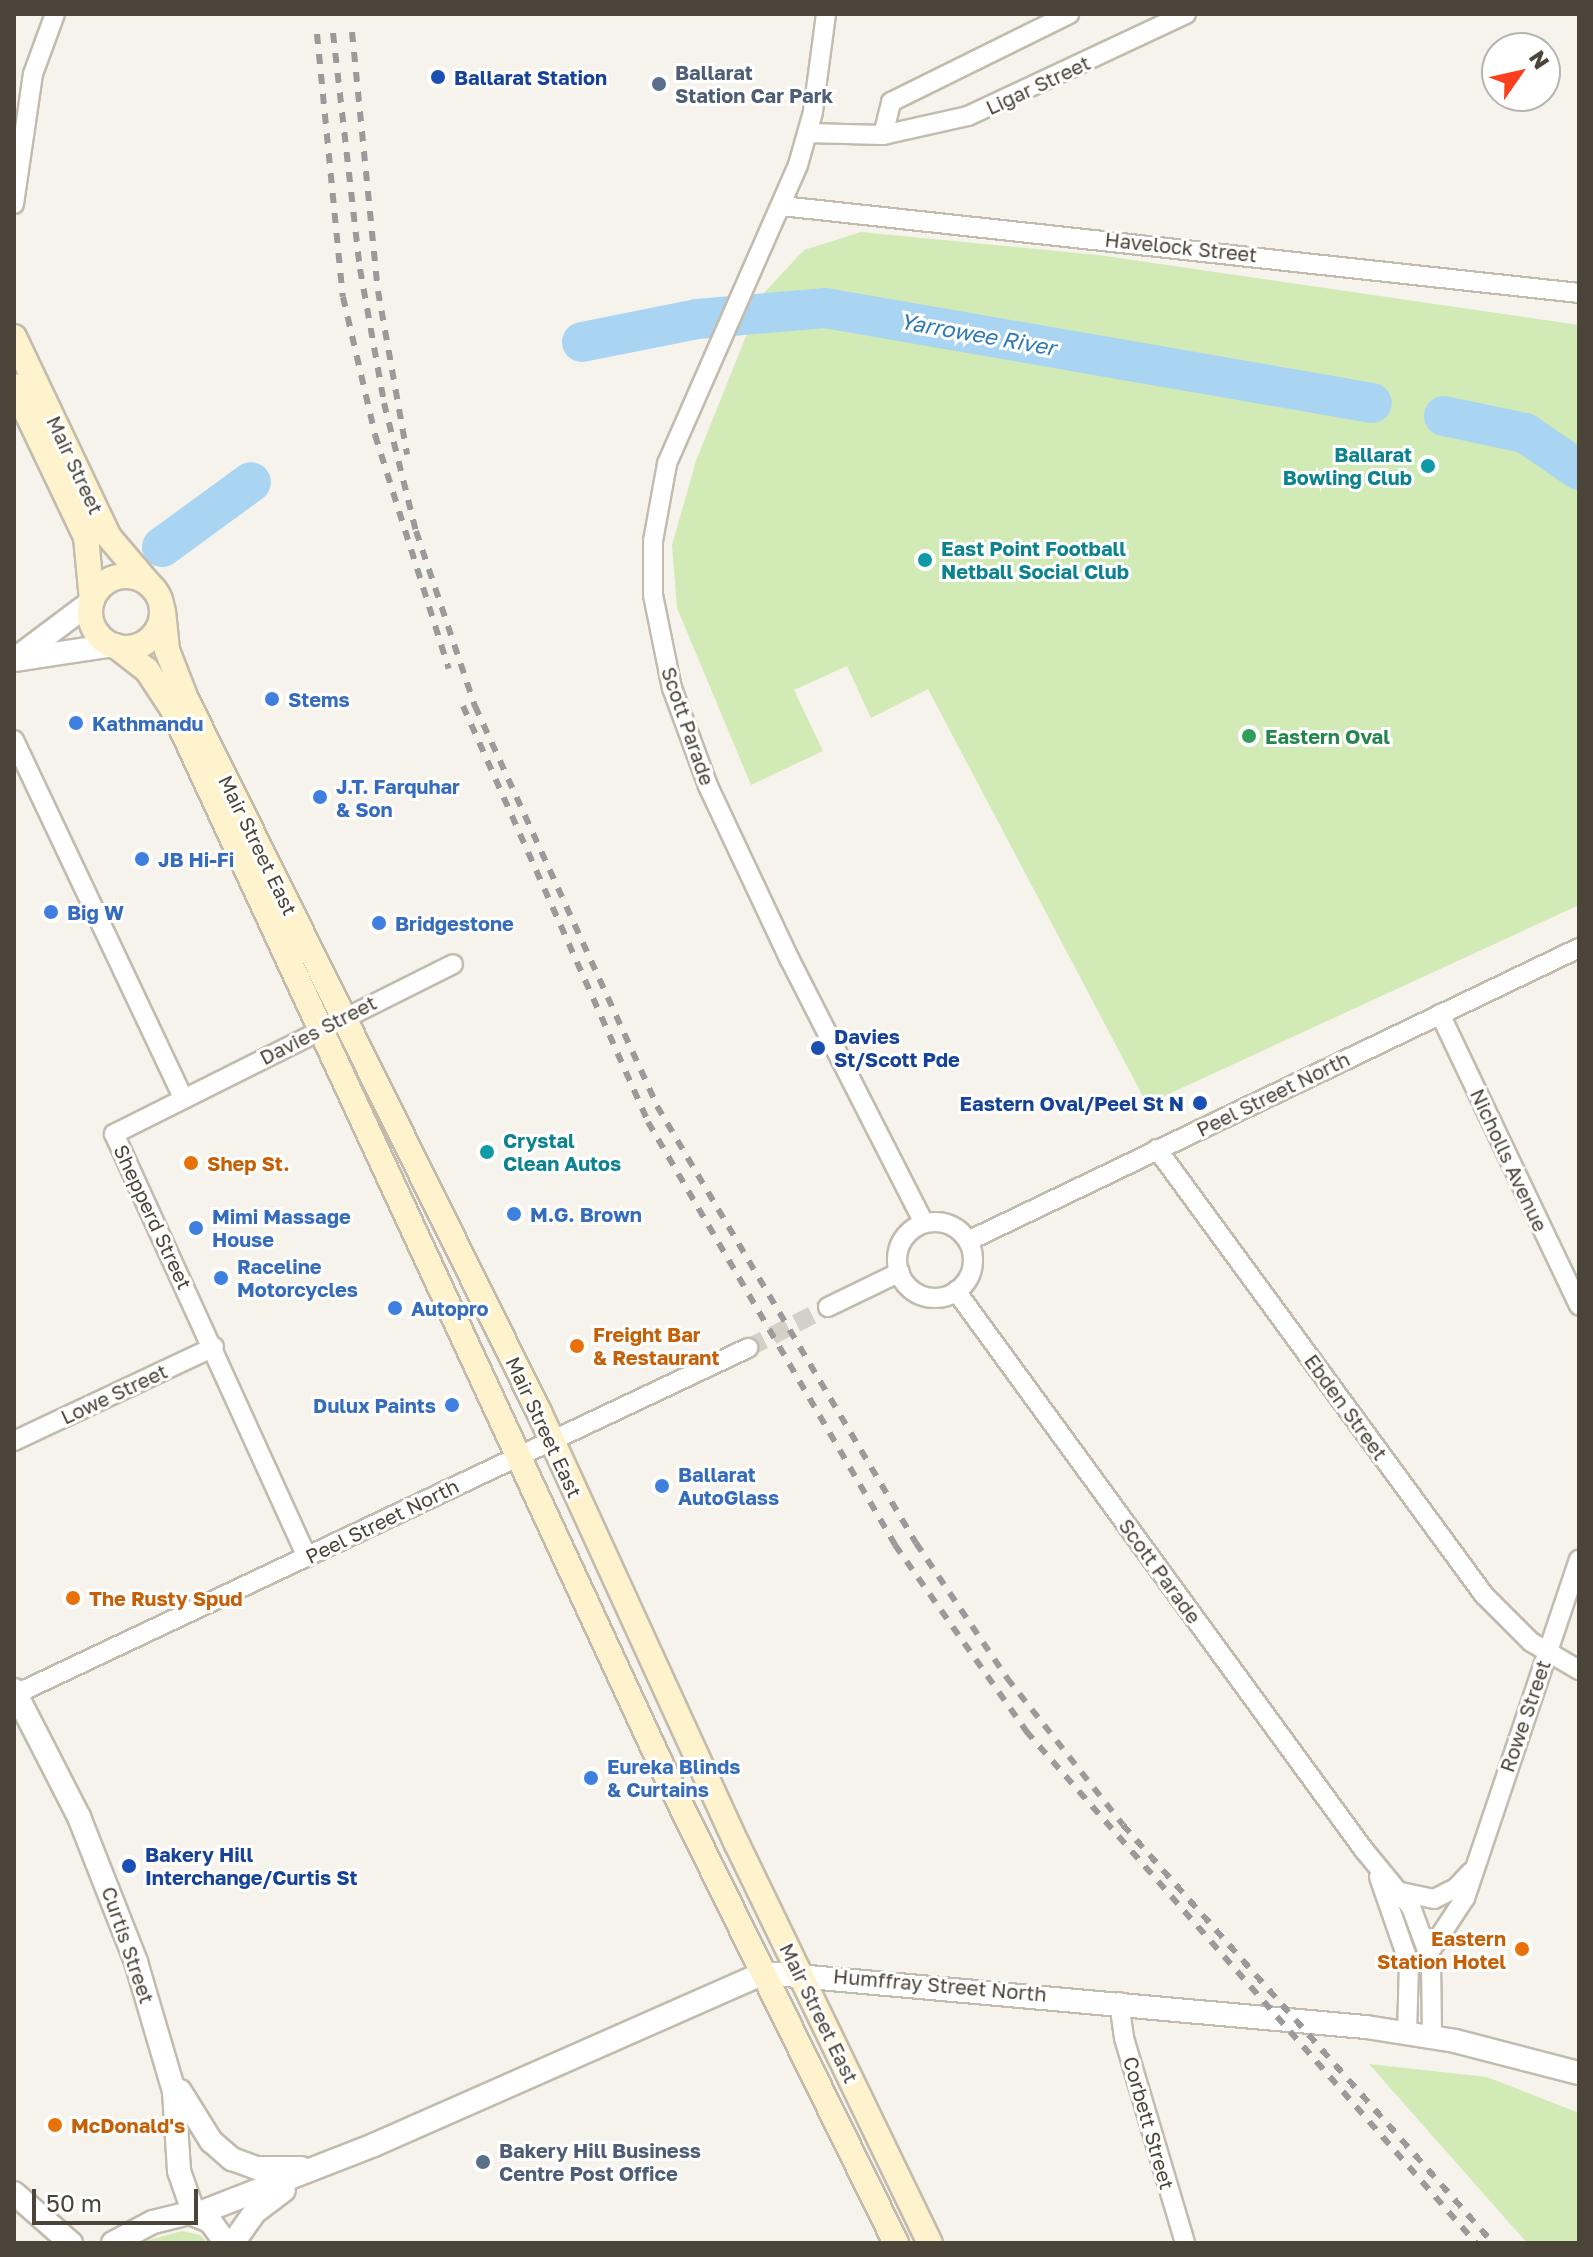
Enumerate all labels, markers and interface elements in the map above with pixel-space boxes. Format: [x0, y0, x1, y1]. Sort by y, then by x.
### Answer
north arrow [1481, 32, 1561, 112]
text: N [1524, 45, 1556, 74]
street label: Ligar Street [982, 50, 1094, 120]
place label: Ballarat Station Car Park [675, 60, 833, 107]
place label: Ballarat Station [454, 65, 607, 89]
marker: Ballarat Station [429, 68, 447, 86]
marker: Ballarat Station Car Park [650, 75, 668, 93]
street label: Havelock Street [1104, 227, 1258, 267]
water label: Yarrowee River [898, 307, 1058, 361]
street label: Mair Street [42, 412, 108, 518]
place label: Ballarat Bowling Club [1283, 442, 1412, 489]
marker: Ballarat Bowling Club [1419, 457, 1437, 475]
place label: East Point Football Netball Social Club [941, 536, 1129, 583]
marker: East Point Football Netball Social Club [916, 551, 934, 569]
street label: Scott Parade [657, 664, 719, 788]
place label: Stems [288, 687, 350, 711]
marker: Stems [263, 690, 281, 708]
place label: Kathmandu [92, 711, 203, 735]
marker: Kathmandu [67, 714, 85, 732]
place label: Eastern Oval [1265, 724, 1390, 748]
marker: Eastern Oval [1240, 727, 1258, 745]
street label: Mair Street East [214, 771, 302, 919]
place label: J.T. Farquhar & Son [336, 774, 460, 821]
marker: J.T. Farquhar & Son [311, 788, 329, 806]
place label: JB Hi-Fi [158, 847, 234, 871]
marker: JB Hi-Fi [133, 850, 151, 868]
place label: Big W [67, 900, 124, 924]
marker: Big W [42, 903, 60, 921]
place label: Bridgestone [395, 911, 514, 935]
marker: Bridgestone [370, 914, 388, 932]
street label: Davies Street [256, 990, 380, 1070]
place label: Davies St/Scott Pde [834, 1024, 960, 1071]
marker: Davies St/Scott Pde [809, 1039, 827, 1057]
street label: Peel Street North [1193, 1047, 1353, 1141]
street label: Nicholls Avenue [1465, 1085, 1553, 1235]
place label: Eastern Oval/Peel St N [960, 1091, 1184, 1115]
marker: Eastern Oval/Peel St N [1191, 1094, 1209, 1112]
place label: Crystal Clean Autos [503, 1128, 621, 1175]
street label: Shepperd Street [109, 1141, 197, 1293]
marker: Crystal Clean Autos [478, 1143, 496, 1161]
place label: Shep St. [207, 1151, 290, 1175]
marker: Shep St. [182, 1154, 200, 1172]
place label: M.G. Brown [530, 1202, 642, 1226]
place label: Mimi Massage House [212, 1204, 351, 1251]
marker: M.G. Brown [505, 1205, 523, 1223]
marker: Mimi Massage House [187, 1219, 205, 1237]
place label: Raceline Motorcycles [237, 1254, 358, 1301]
marker: Raceline Motorcycles [212, 1269, 230, 1287]
place label: Autopro [411, 1296, 489, 1320]
marker: Autopro [386, 1299, 404, 1317]
place label: Freight Bar & Restaurant [593, 1322, 719, 1369]
marker: Freight Bar & Restaurant [568, 1337, 586, 1355]
street label: Ebden Street [1300, 1349, 1392, 1465]
street label: Mair Street East [501, 1353, 587, 1501]
street label: Lowe Street [57, 1359, 171, 1429]
place label: Dulux Paints [313, 1393, 436, 1417]
marker: Dulux Paints [443, 1396, 461, 1414]
place label: Ballarat AutoGlass [678, 1462, 779, 1509]
street label: Peel Street North [302, 1474, 462, 1568]
marker: Ballarat AutoGlass [653, 1477, 671, 1495]
street label: Scott Parade [1114, 1514, 1206, 1628]
place label: The Rusty Spud [89, 1586, 243, 1610]
marker: The Rusty Spud [64, 1589, 82, 1607]
street label: Rowe Street [1495, 1657, 1555, 1775]
place label: Eureka Blinds & Curtains [607, 1754, 741, 1801]
marker: Eureka Blinds & Curtains [582, 1769, 600, 1787]
place label: Bakery Hill Interchange/Curtis St [145, 1842, 357, 1889]
marker: Bakery Hill Interchange/Curtis St [120, 1857, 138, 1875]
street label: Curtis Street [97, 1883, 159, 2007]
place label: Eastern Station Hotel [1377, 1926, 1506, 1973]
street label: Mair Street East [775, 1939, 863, 2087]
marker: Eastern Station Hotel [1513, 1940, 1531, 1958]
street label: Humffray Street North [832, 1964, 1048, 2006]
street label: Corbett Street [1119, 2054, 1179, 2192]
place label: McDonald's [71, 2113, 185, 2137]
marker: McDonald's [46, 2116, 64, 2134]
place label: Bakery Hill Business Centre Post Office [499, 2138, 701, 2185]
marker: Bakery Hill Business Centre Post Office [474, 2153, 492, 2171]
scale bar [36, 2173, 202, 2223]
text: 50 m [46, 2188, 102, 2217]

